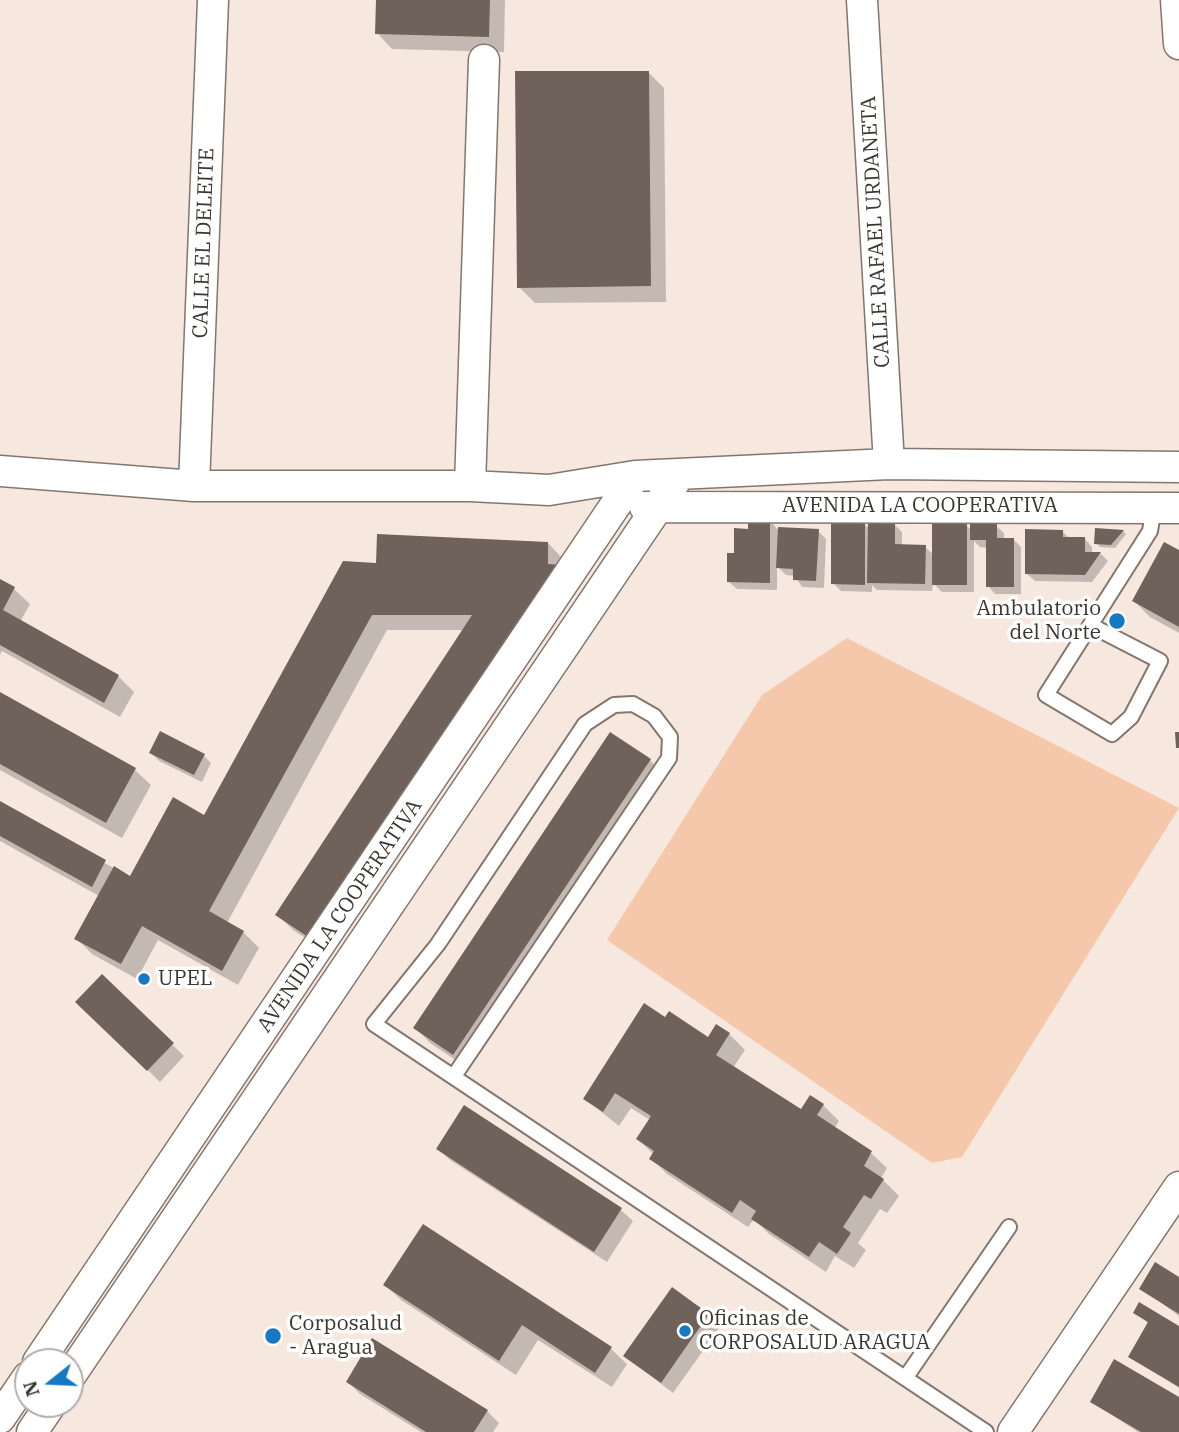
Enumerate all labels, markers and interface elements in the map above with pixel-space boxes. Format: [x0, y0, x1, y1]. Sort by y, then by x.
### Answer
street label: CALLE RAFAEL URDANETA [856, 96, 896, 368]
street label: CALLE EL DELEITE [188, 147, 220, 339]
street label: AVENIDA LA COOPERATIVA [782, 493, 1058, 519]
place label: Ambulatorio del Norte [976, 596, 1101, 646]
marker: Ambulatorio del Norte [1107, 611, 1127, 631]
street label: AVENIDA LA COOPERATIVA [252, 795, 428, 1037]
place label: UPEL [158, 966, 212, 992]
marker: UPEL [136, 971, 152, 987]
place label: Oficinas de CORPOSALUD ARAGUA [699, 1306, 930, 1356]
place label: Corposalud - Aragua [289, 1311, 402, 1361]
marker: Oficinas de CORPOSALUD ARAGUA [677, 1323, 693, 1339]
marker: Corposalud - Aragua [263, 1326, 283, 1346]
north arrow [14, 1348, 84, 1418]
text: N [17, 1378, 45, 1400]

